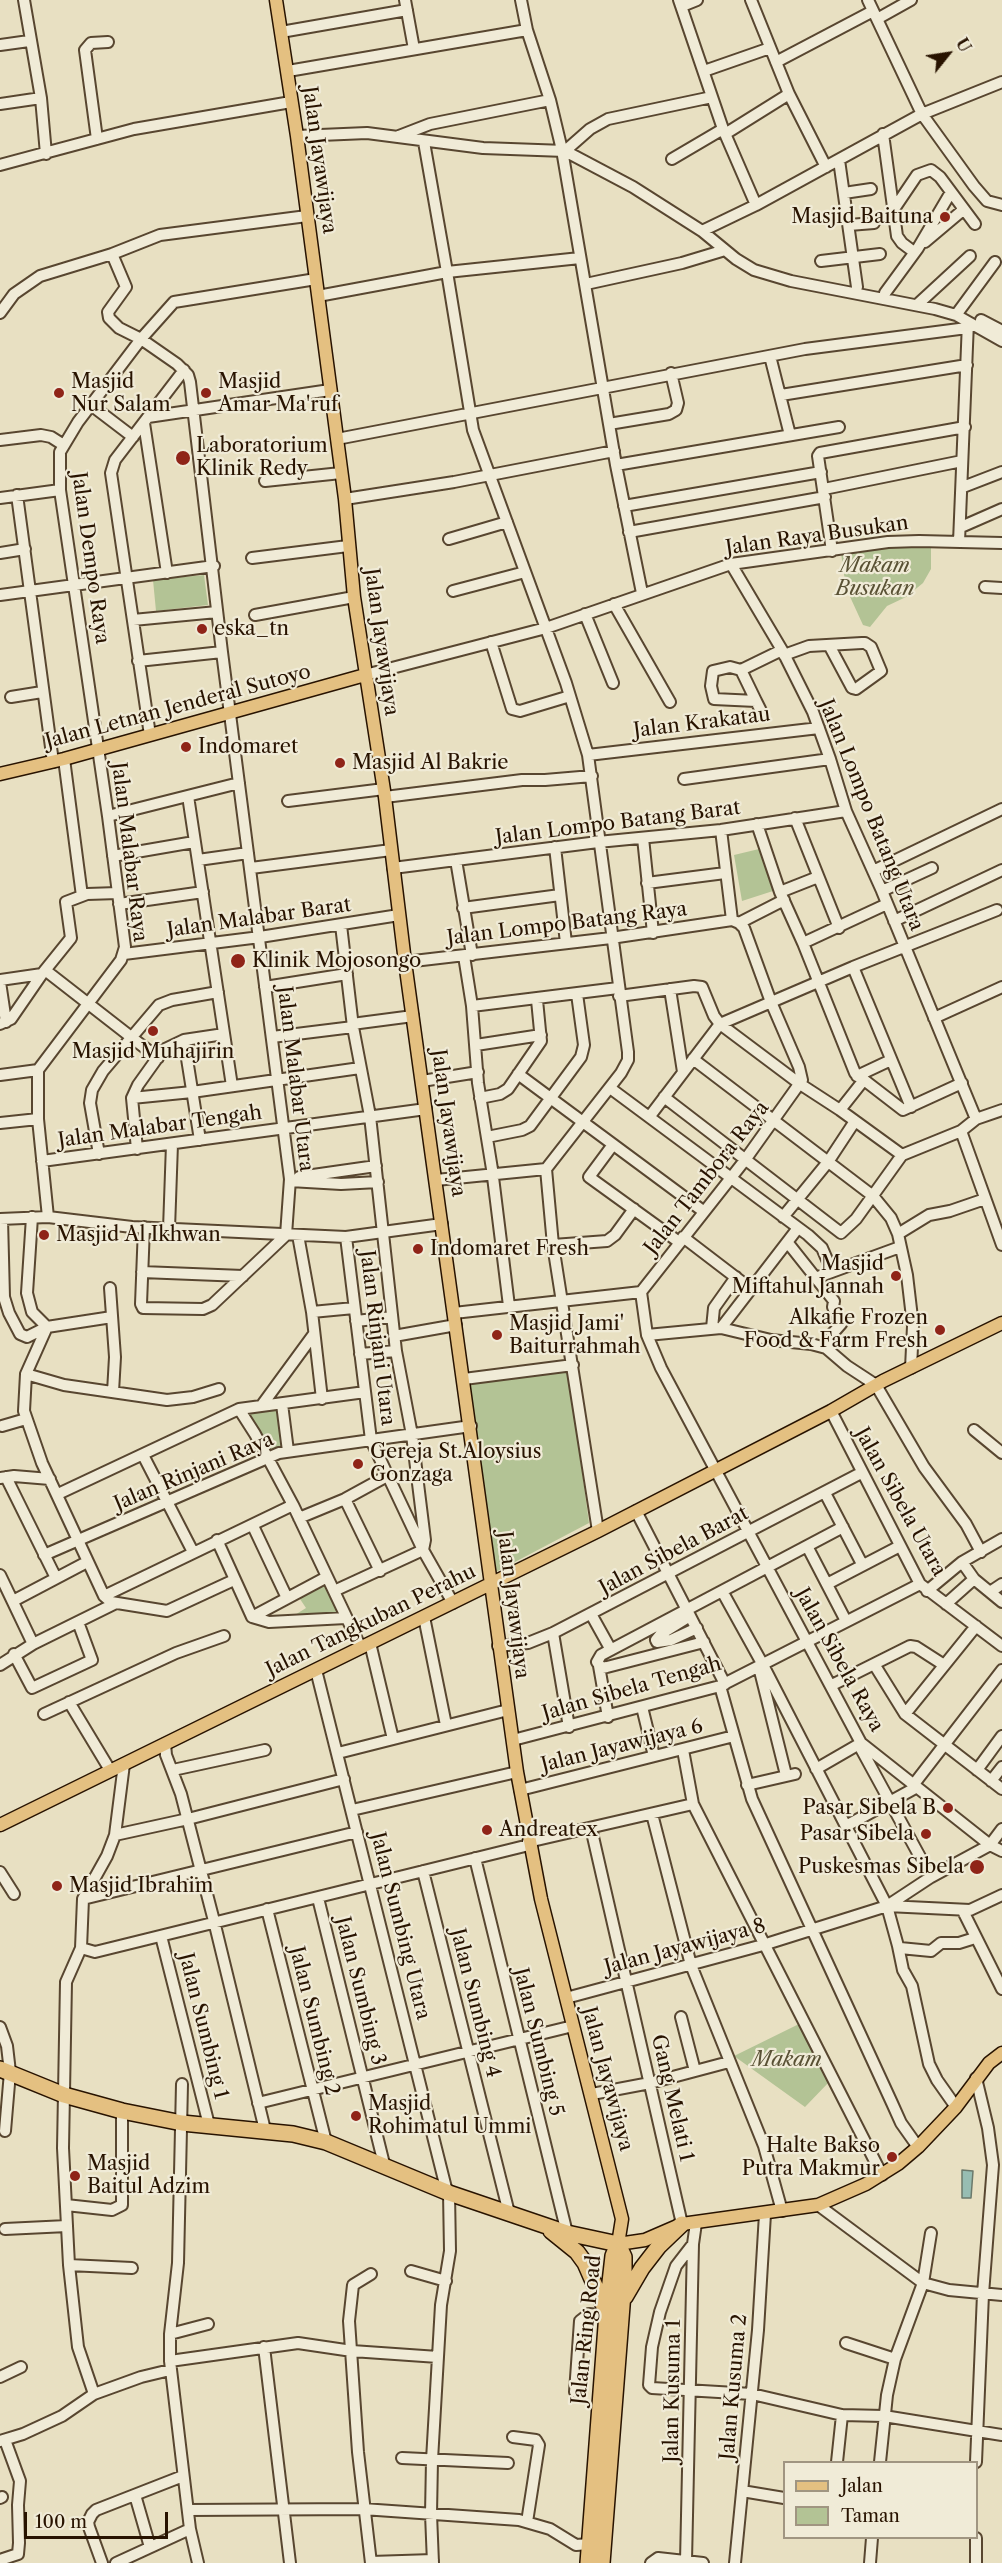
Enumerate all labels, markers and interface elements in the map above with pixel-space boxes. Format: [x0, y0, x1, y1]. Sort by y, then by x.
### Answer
north arrow [918, 24, 978, 84]
text: U [952, 34, 975, 56]
street label: Jalan Jayawijaya [297, 85, 341, 235]
place label: Masjid Baituna [791, 205, 933, 229]
marker: Masjid Baituna [938, 210, 952, 224]
place label: Masjid Nur Salam [71, 370, 171, 417]
place label: Masjid Amar Ma'ruf [218, 370, 338, 417]
marker: Masjid Nur Salam [52, 386, 66, 400]
marker: Masjid Amar Ma'ruf [199, 386, 213, 400]
place label: Laboratorium Klinik Redy [196, 434, 328, 481]
marker: Laboratorium Klinik Redy [174, 449, 192, 467]
street label: Jalan Dempo Raya [66, 470, 114, 646]
street label: Jalan Raya Busukan [724, 511, 910, 561]
park label: Makam Busukan [836, 554, 914, 601]
street label: Jalan Jayawijaya [359, 567, 403, 717]
place label: eska_tn [214, 617, 289, 641]
marker: eska_tn [195, 622, 209, 636]
street label: Jalan Letnan Jenderal Sutoyo [43, 660, 313, 754]
street label: Jalan Lompo Batang Utara [814, 696, 928, 934]
street label: Jalan Krakatau [632, 703, 772, 743]
place label: Indomaret [198, 735, 298, 759]
marker: Indomaret [179, 740, 193, 754]
place label: Masjid Al Bakrie [352, 751, 508, 775]
marker: Masjid Al Bakrie [333, 756, 347, 770]
street label: Jalan Malabar Raya [106, 761, 152, 943]
street label: Jalan Lompo Batang Barat [494, 796, 742, 850]
street label: Jalan Malabar Barat [165, 893, 353, 943]
street label: Jalan Lompo Batang Raya [445, 897, 689, 951]
place label: Klinik Mojosongo [252, 949, 421, 973]
marker: Klinik Mojosongo [229, 952, 247, 970]
street label: Jalan Malabar Utara [272, 985, 318, 1173]
marker: Masjid Muhajirin [146, 1024, 160, 1038]
place label: Masjid Muhajirin [72, 1040, 234, 1064]
street label: Jalan Jayawijaya [426, 1048, 470, 1198]
street label: Jalan Tambora Raya [640, 1096, 774, 1260]
street label: Jalan Malabar Tengah [57, 1101, 263, 1153]
place label: Masjid Al Ikhwan [56, 1223, 221, 1247]
marker: Masjid Al Ikhwan [37, 1228, 51, 1242]
place label: Indomaret Fresh [430, 1237, 589, 1261]
marker: Indomaret Fresh [411, 1242, 425, 1256]
street label: Jalan Rinjani Utara [354, 1249, 400, 1427]
place label: Masjid Miftahul Jannah [732, 1252, 884, 1299]
marker: Masjid Miftahul Jannah [889, 1269, 903, 1283]
place label: Alkafie Frozen Food & Farm Fresh [744, 1306, 928, 1353]
place label: Masjid Jami' Baiturrahmah [509, 1312, 641, 1359]
marker: Alkafie Frozen Food & Farm Fresh [933, 1323, 947, 1337]
marker: Masjid Jami' Baiturrahmah [490, 1328, 504, 1342]
street label: Jalan Sibela Utara [849, 1423, 951, 1581]
street label: Jalan Rinjani Raya [111, 1428, 277, 1516]
place label: Gereja St.Aloysius Gonzaga [370, 1440, 542, 1487]
marker: Gereja St.Aloysius Gonzaga [351, 1457, 365, 1471]
street label: Jalan Sibela Barat [595, 1502, 753, 1600]
street label: Jalan Jayawijaya [492, 1530, 534, 1680]
street label: Jalan Tangkuban Perahu [262, 1560, 480, 1682]
street label: Jalan Sibela Raya [790, 1584, 888, 1736]
street label: Jalan Sibela Tengah [540, 1652, 724, 1726]
street label: Jalan Jayawijaya 6 [539, 1714, 705, 1778]
place label: Pasar Sibela B [802, 1796, 936, 1820]
marker: Pasar Sibela B [941, 1801, 955, 1815]
place label: Andreatex [499, 1818, 598, 1842]
place label: Pasar Sibela [800, 1822, 914, 1846]
marker: Andreatex [480, 1823, 494, 1837]
marker: Pasar Sibela [919, 1827, 933, 1841]
street label: Jalan Sumbing Utara [365, 1830, 435, 2022]
place label: Puskesmas Sibela [798, 1855, 964, 1879]
marker: Puskesmas Sibela [968, 1858, 986, 1876]
place label: Masjid Ibrahim [69, 1874, 213, 1898]
marker: Masjid Ibrahim [50, 1879, 64, 1893]
street label: Jalan Sumbing 3 [330, 1914, 390, 2068]
street label: Jalan Jayawijaya 8 [602, 1914, 768, 1980]
street label: Jalan Sumbing 4 [445, 1926, 505, 2080]
street label: Jalan Sumbing 2 [284, 1944, 344, 2098]
street label: Jalan Sumbing 1 [173, 1951, 233, 2101]
street label: Jalan Sumbing 5 [508, 1965, 568, 2119]
street label: Jalan Jayawijaya [576, 2004, 638, 2154]
street label: Gang Melati 1 [646, 2032, 698, 2164]
park label: Makam [752, 2048, 822, 2072]
place label: Masjid Rohimatul Ummi [368, 2092, 531, 2139]
marker: Masjid Rohimatul Ummi [349, 2109, 363, 2123]
place label: Halte Bakso Putra Makmur [742, 2134, 880, 2181]
marker: Halte Bakso Putra Makmur [885, 2150, 899, 2164]
place label: Masjid Baitul Adzim [87, 2152, 210, 2199]
marker: Masjid Baitul Adzim [68, 2169, 82, 2183]
street label: Jalan Ring Road [567, 2254, 607, 2406]
street label: Jalan Kusuma 2 [716, 2313, 752, 2461]
street label: Jalan Kusuma 1 [660, 2319, 686, 2463]
legend [783, 2461, 978, 2539]
text: Jalan [841, 2475, 883, 2497]
scale bar [27, 2500, 171, 2538]
text: Taman [841, 2505, 900, 2527]
text: 100 m [35, 2511, 87, 2533]

